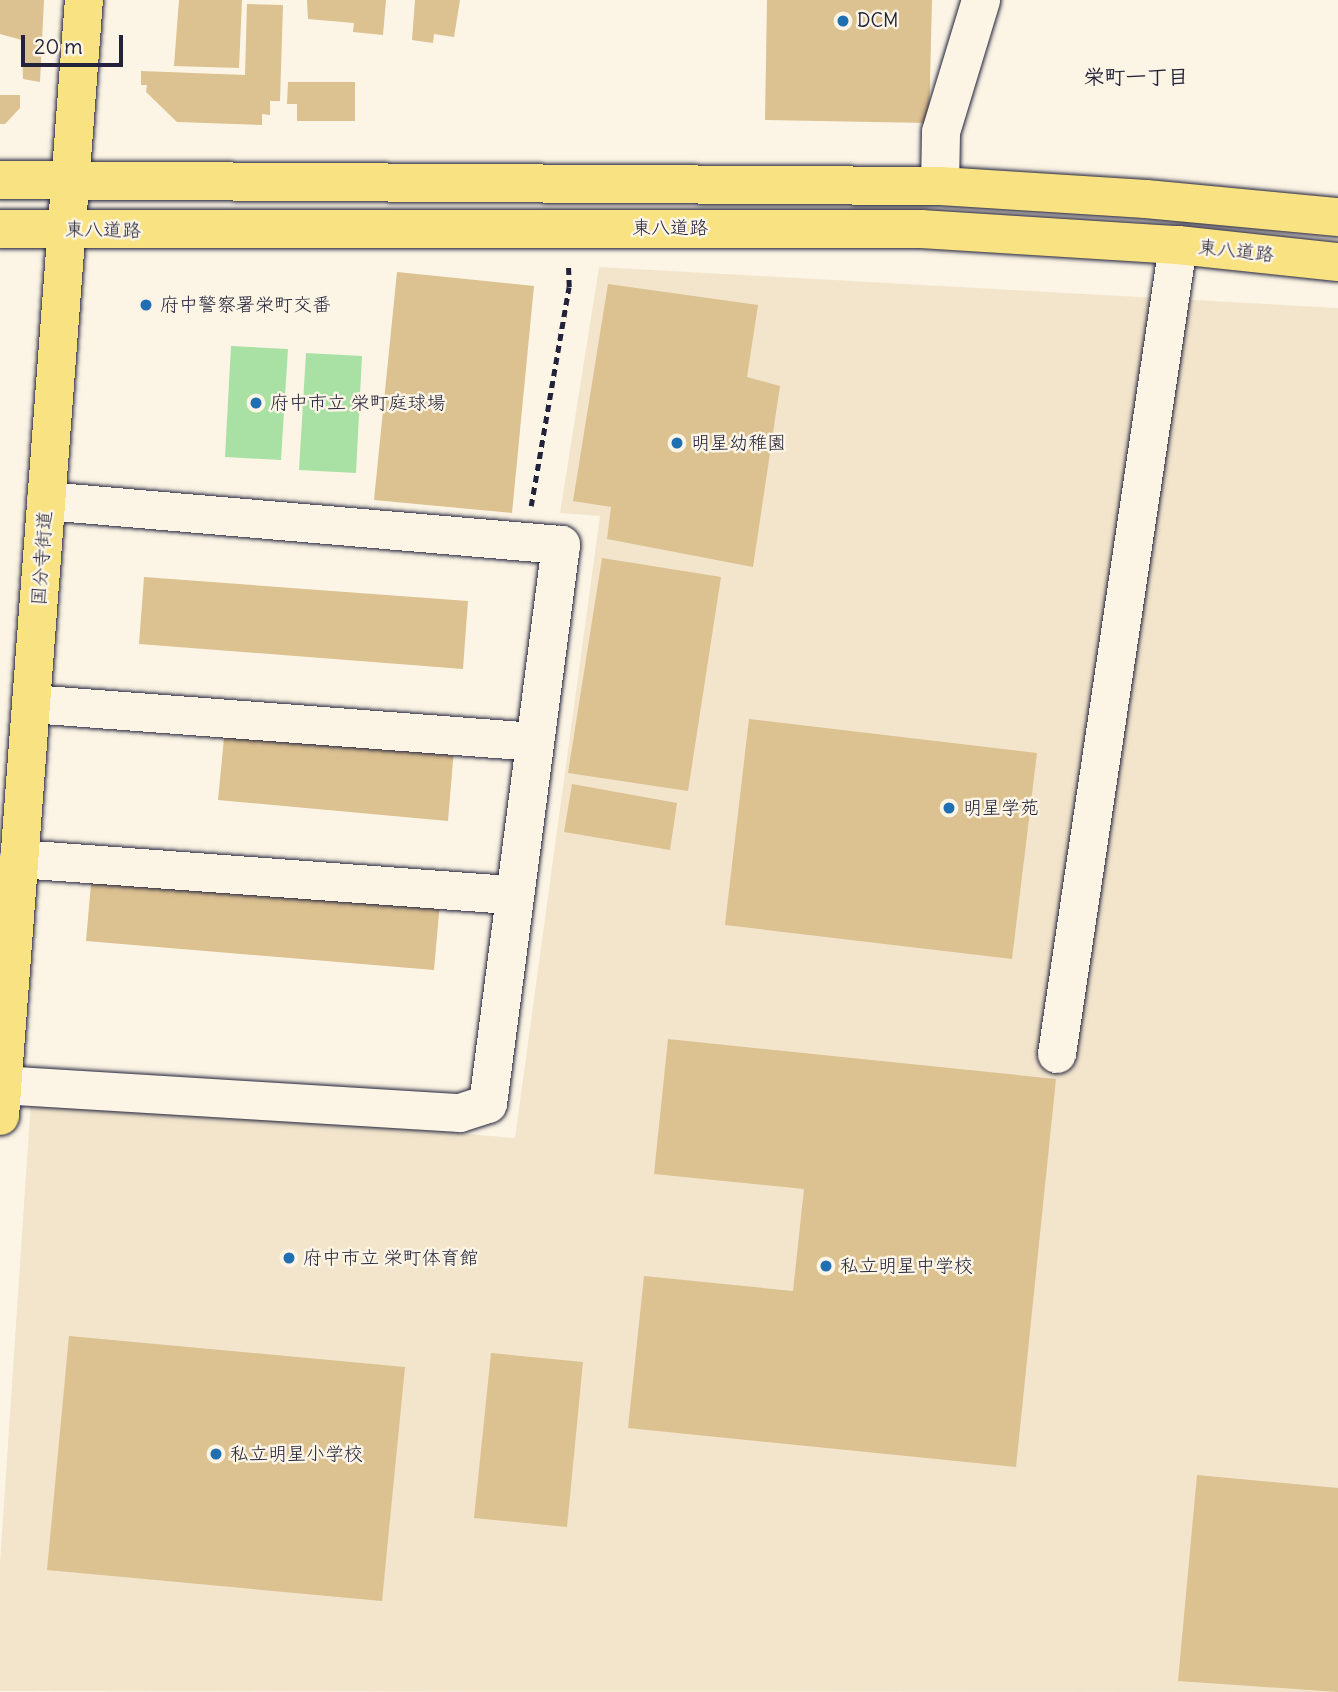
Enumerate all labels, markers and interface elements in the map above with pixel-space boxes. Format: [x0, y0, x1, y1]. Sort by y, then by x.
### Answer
place label: DCM [857, 10, 898, 32]
marker: DCM [835, 13, 851, 29]
scale bar [24, 21, 126, 65]
text: 20 m [34, 33, 83, 60]
district label: 栄町一丁目 [1084, 64, 1188, 90]
street label: 東八道路 [632, 217, 708, 239]
street label: 東八道路 [65, 218, 141, 242]
street label: 東八道路 [1197, 236, 1275, 266]
place label: 府中警察署栄町交番 [160, 294, 331, 316]
marker: 府中警察署栄町交番 [138, 297, 154, 313]
place label: 府中市立 栄町庭球場 [270, 392, 446, 414]
marker: 府中市立 栄町庭球場 [248, 395, 264, 411]
place label: 明星幼稚園 [691, 432, 786, 454]
marker: 明星幼稚園 [669, 435, 685, 451]
street label: 国分寺街道 [27, 510, 57, 606]
place label: 明星学苑 [963, 797, 1039, 819]
marker: 明星学苑 [941, 800, 957, 816]
place label: 府中市立 栄町体育館 [303, 1247, 479, 1269]
marker: 府中市立 栄町体育館 [281, 1250, 297, 1266]
place label: 私立明星中学校 [840, 1255, 973, 1277]
marker: 私立明星中学校 [818, 1258, 834, 1274]
place label: 私立明星小学校 [230, 1443, 363, 1465]
marker: 私立明星小学校 [208, 1446, 224, 1462]

